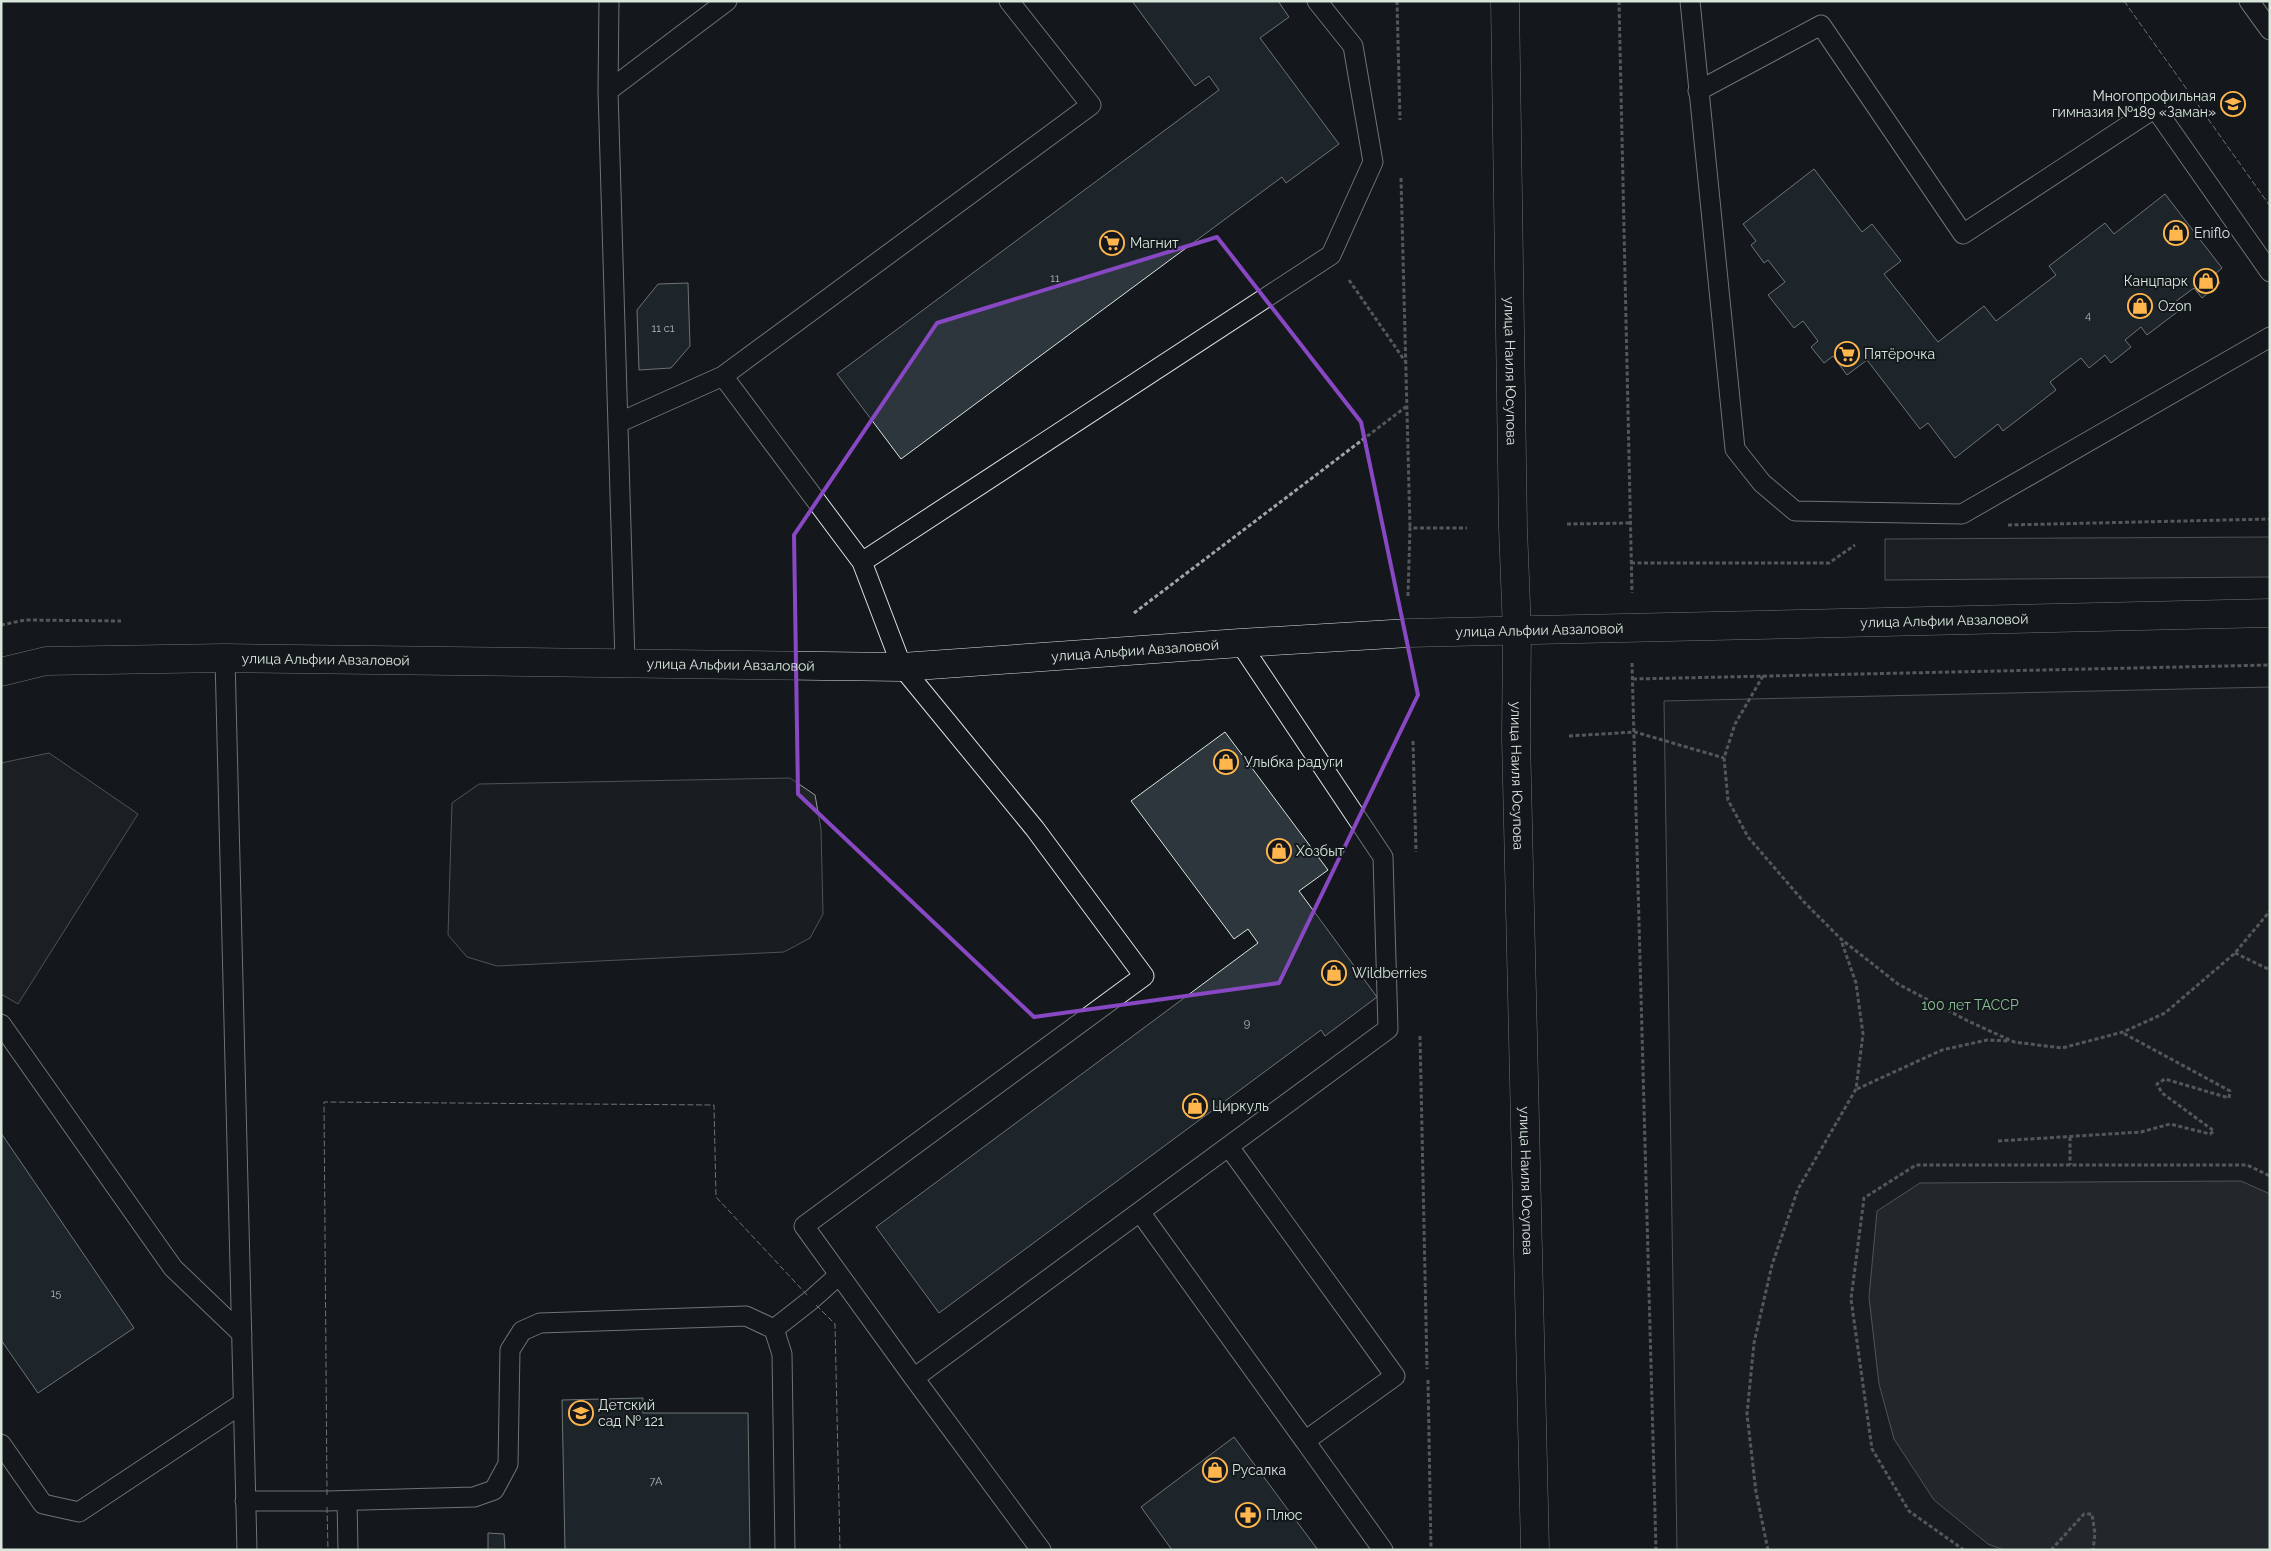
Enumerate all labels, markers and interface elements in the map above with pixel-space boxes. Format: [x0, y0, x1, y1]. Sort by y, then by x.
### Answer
place label: Многопрофильная гимназия №189 «Заман» [2052, 88, 2216, 120]
school or university icon: Многопрофильная гимназия №189 «Заман» [2220, 91, 2246, 117]
shop icon: Eniflo [2163, 220, 2189, 246]
place label: Eniflo [2194, 225, 2230, 241]
supermarket icon: Магнит [1099, 230, 1125, 256]
place label: Магнит [1130, 235, 1179, 251]
shop icon: Канцпарк [2193, 268, 2219, 294]
house number: 11 [1050, 272, 1060, 285]
place label: Канцпарк [2124, 273, 2188, 289]
shop icon: Ozon [2127, 293, 2153, 319]
street label: улица Наиля Юсупова [1501, 297, 1520, 445]
place label: Ozon [2158, 298, 2192, 314]
house number: 4 [2085, 309, 2091, 322]
house number: 11 с1 [652, 322, 675, 335]
supermarket icon: Пятёрочка [1834, 341, 1860, 367]
place label: Пятёрочка [1864, 346, 1935, 362]
street label: улица Альфии Авзаловой [1860, 611, 2029, 631]
street label: улица Альфии Авзаловой [1455, 620, 1624, 640]
street label: улица Альфии Авзаловой [1051, 637, 1219, 664]
street label: улица Альфии Авзаловой [241, 650, 410, 668]
street label: улица Альфии Авзаловой [646, 656, 815, 674]
street label: улица Наиля Юсупова [1508, 701, 1527, 850]
shop icon: Улыбка радуги [1213, 749, 1239, 775]
place label: Улыбка радуги [1244, 754, 1343, 770]
shop icon: Хозбыт [1266, 838, 1292, 864]
place label: Хозбыт [1296, 843, 1345, 859]
shop icon: Wildberries [1321, 960, 1347, 986]
place label: Wildberries [1352, 965, 1427, 981]
park label: 100 лет ТАССР [1921, 997, 2019, 1013]
house number: 9 [1244, 1017, 1250, 1030]
shop icon: Циркуль [1182, 1093, 1208, 1119]
place label: Циркуль [1212, 1098, 1269, 1114]
street label: улица Наиля Юсупова [1517, 1106, 1536, 1255]
house number: 15 [51, 1287, 61, 1300]
place label: Детский сад № 121 [598, 1397, 664, 1429]
school or university icon: Детский сад № 121 [568, 1400, 594, 1426]
shop icon: Русалка [1202, 1457, 1228, 1483]
place label: Русалка [1232, 1462, 1286, 1478]
house number: 7А [650, 1475, 663, 1488]
pharmacy icon: Плюс [1235, 1502, 1261, 1528]
place label: Плюс [1266, 1507, 1303, 1523]

